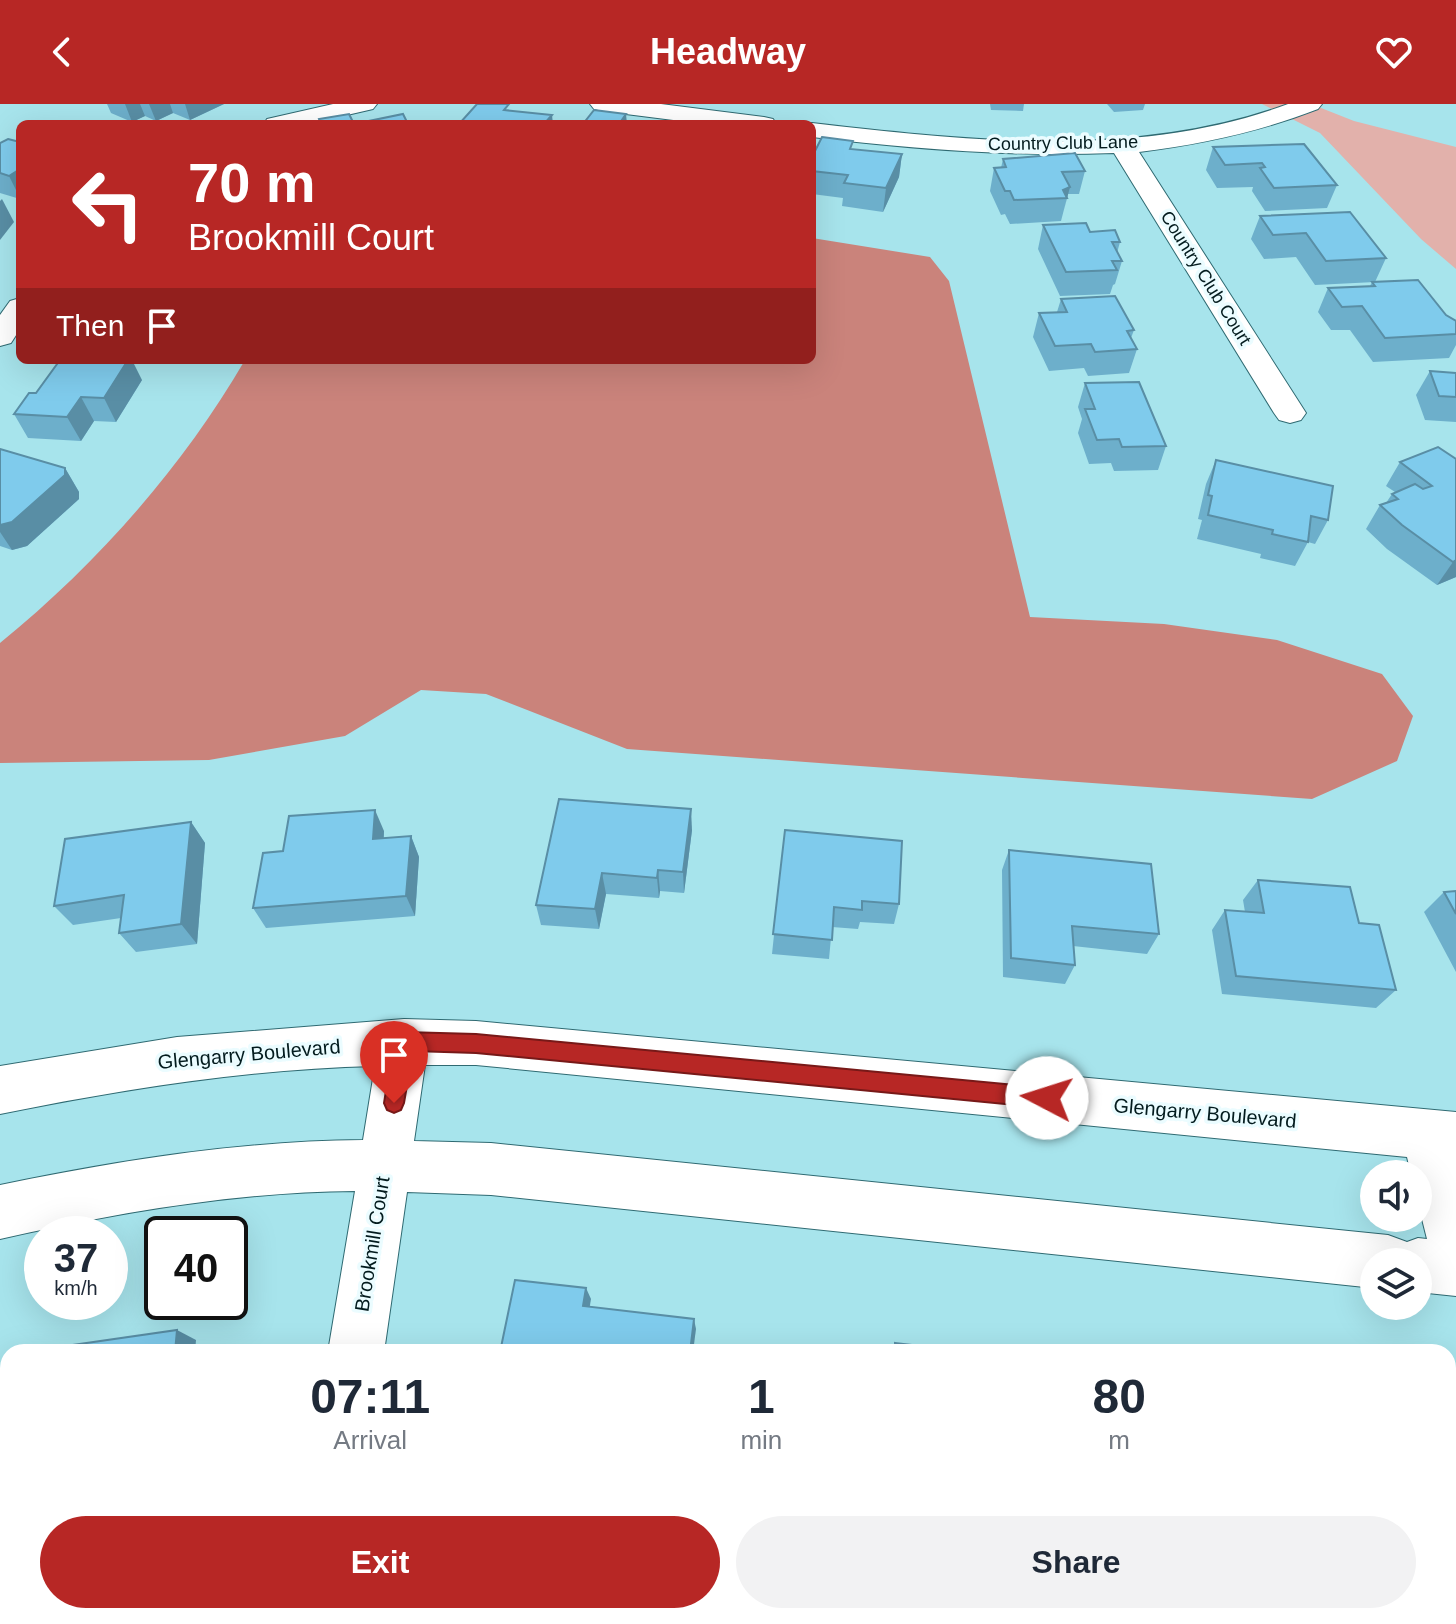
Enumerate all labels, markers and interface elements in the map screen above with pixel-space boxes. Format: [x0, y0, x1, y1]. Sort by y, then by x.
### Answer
icon: back [40, 30, 84, 74]
icon: heart [1372, 30, 1416, 74]
text: Headway [650, 31, 806, 72]
street label: Country Club Lane [988, 132, 1138, 154]
text: 70 m [188, 151, 316, 214]
icon: left [56, 152, 160, 256]
street label: Country Club Court [1157, 207, 1255, 349]
text: Brookmill Court [188, 217, 434, 258]
icon: arrive [140, 304, 184, 348]
text: Then [56, 309, 124, 342]
pin [360, 1021, 428, 1103]
icon: arrive [372, 1033, 416, 1077]
street label: Glengarry Boulevard [157, 1035, 341, 1073]
position arrow [1005, 1056, 1089, 1140]
street label: Glengarry Boulevard [1113, 1094, 1297, 1132]
map controls [1360, 1160, 1432, 1320]
button: sound [1360, 1160, 1432, 1232]
street label: Brookmill Court [350, 1174, 394, 1313]
speed limit sign: 40 [144, 1216, 248, 1320]
text: 37 [54, 1236, 98, 1280]
button: layers [1360, 1248, 1432, 1320]
text: km/h [54, 1277, 98, 1299]
text: 07:11 [310, 1370, 430, 1423]
text: 1 [748, 1370, 775, 1423]
text: 80 [1092, 1370, 1146, 1423]
text: Arrival [333, 1425, 407, 1455]
text: min [740, 1425, 782, 1455]
text: m [1108, 1425, 1130, 1455]
button: Exit [40, 1516, 720, 1608]
button: Share [736, 1516, 1416, 1608]

